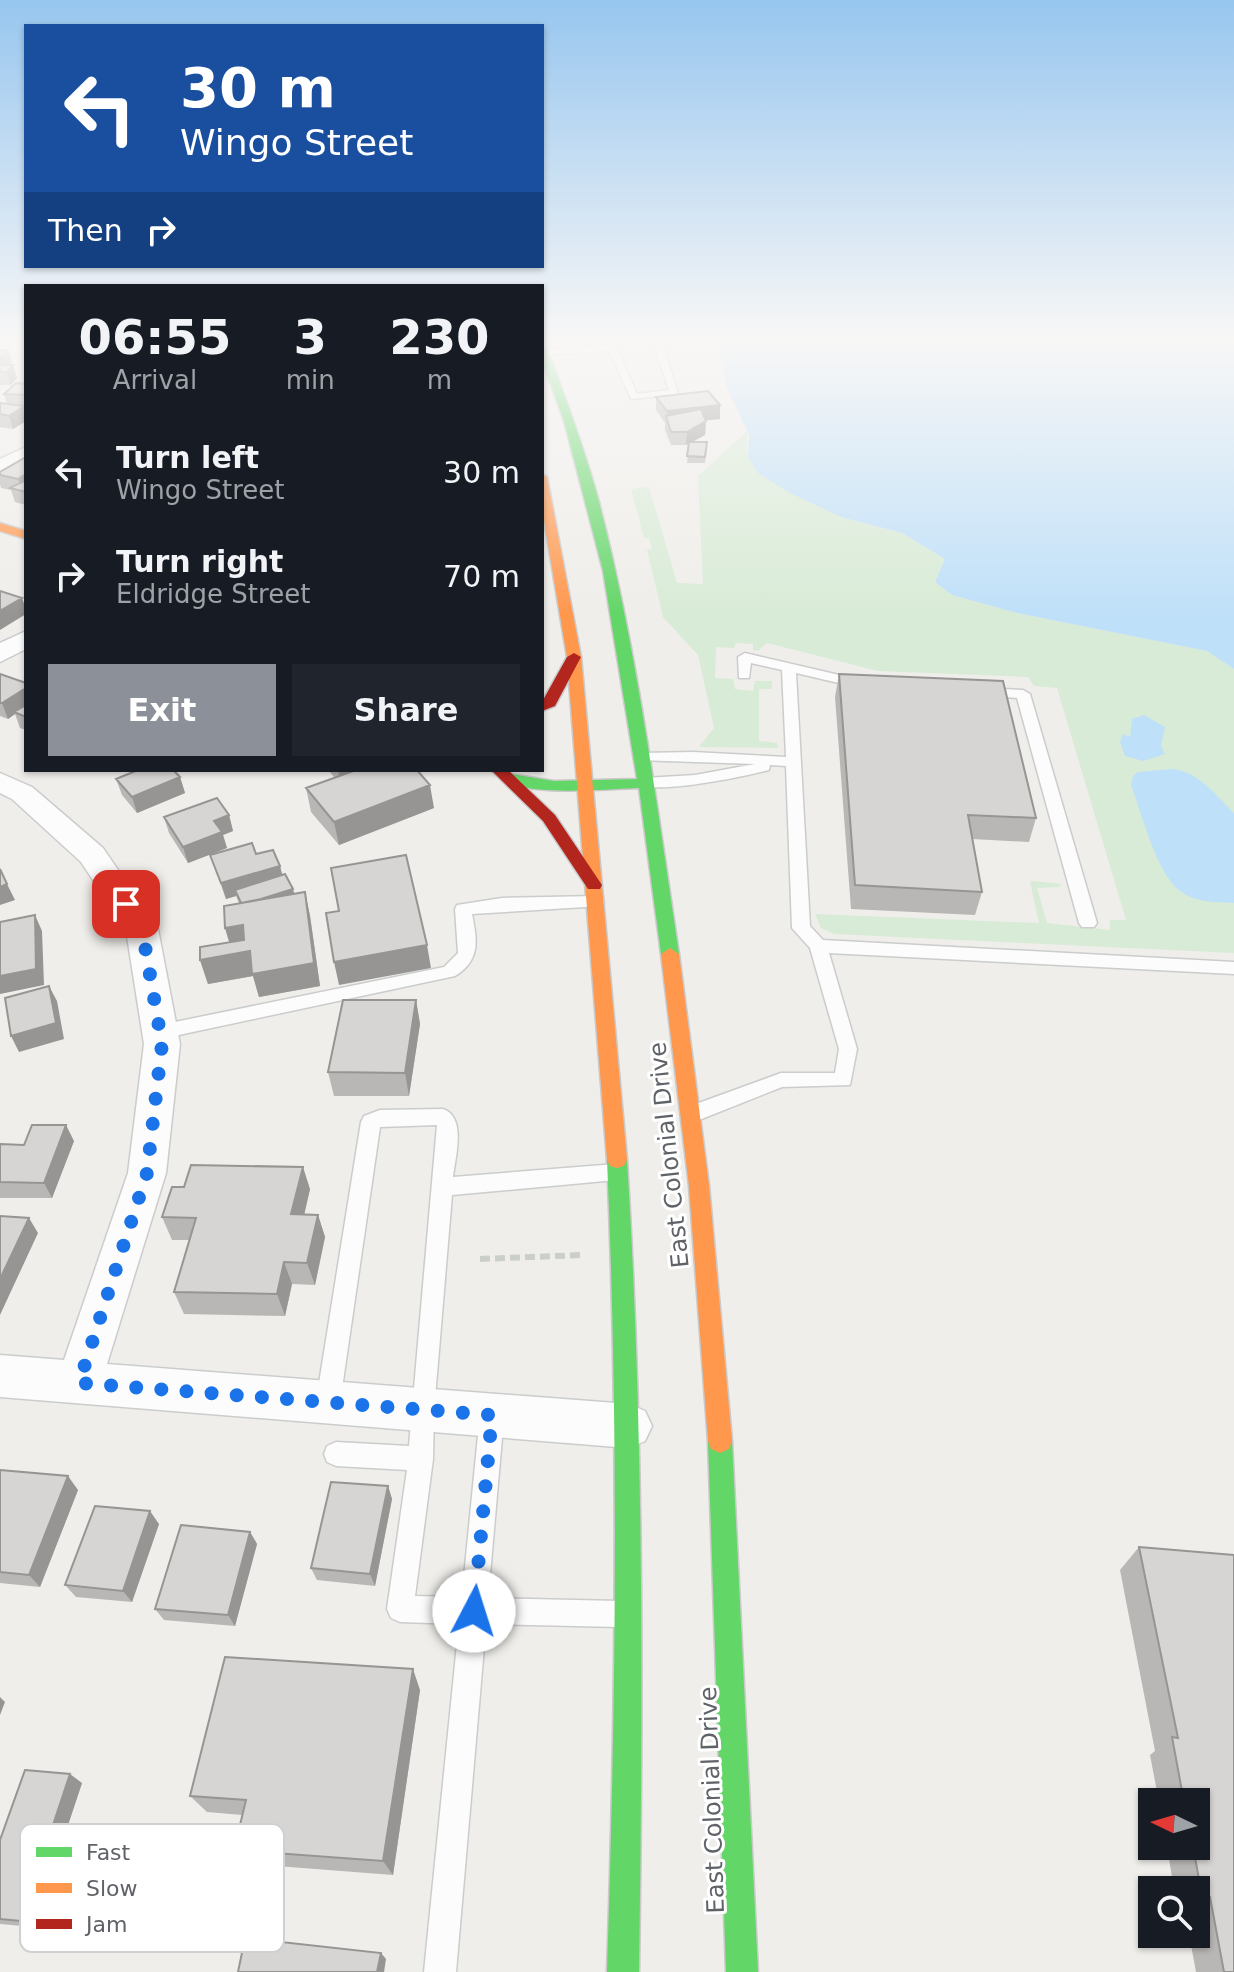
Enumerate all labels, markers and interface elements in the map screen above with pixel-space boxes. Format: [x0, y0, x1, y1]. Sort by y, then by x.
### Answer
text: 30 m [180, 55, 336, 120]
icon: left [48, 56, 152, 160]
text: Wingo Street [180, 122, 413, 163]
icon: right [139, 208, 183, 252]
text: Then [48, 213, 123, 248]
text: 06:55 [78, 309, 231, 365]
text: 3 [294, 309, 327, 365]
text: 230 [389, 309, 489, 365]
text: Arrival [113, 365, 197, 395]
text: min [286, 365, 335, 395]
text: m [427, 365, 452, 395]
text: Turn left [116, 440, 259, 475]
icon: left [48, 450, 92, 494]
text: 30 m [443, 455, 520, 490]
text: Wingo Street [116, 475, 285, 505]
text: Turn right [116, 544, 283, 579]
icon: right [48, 554, 92, 598]
text: 70 m [443, 559, 520, 594]
text: Eldridge Street [116, 579, 310, 609]
button: Exit [48, 664, 276, 756]
button: Share [292, 664, 520, 756]
pin [92, 870, 160, 938]
icon: arrive [104, 882, 148, 926]
street label: East Colonial Drive [643, 1041, 695, 1269]
position arrow [432, 1569, 516, 1653]
street label: East Colonial Drive [694, 1686, 730, 1914]
north arrow [1138, 1788, 1210, 1860]
map controls [1138, 1788, 1210, 1948]
legend [20, 1824, 284, 1952]
text: Fast [86, 1840, 131, 1865]
text: Slow [86, 1876, 138, 1901]
button: search [1138, 1876, 1210, 1948]
text: Jam [84, 1912, 127, 1937]

